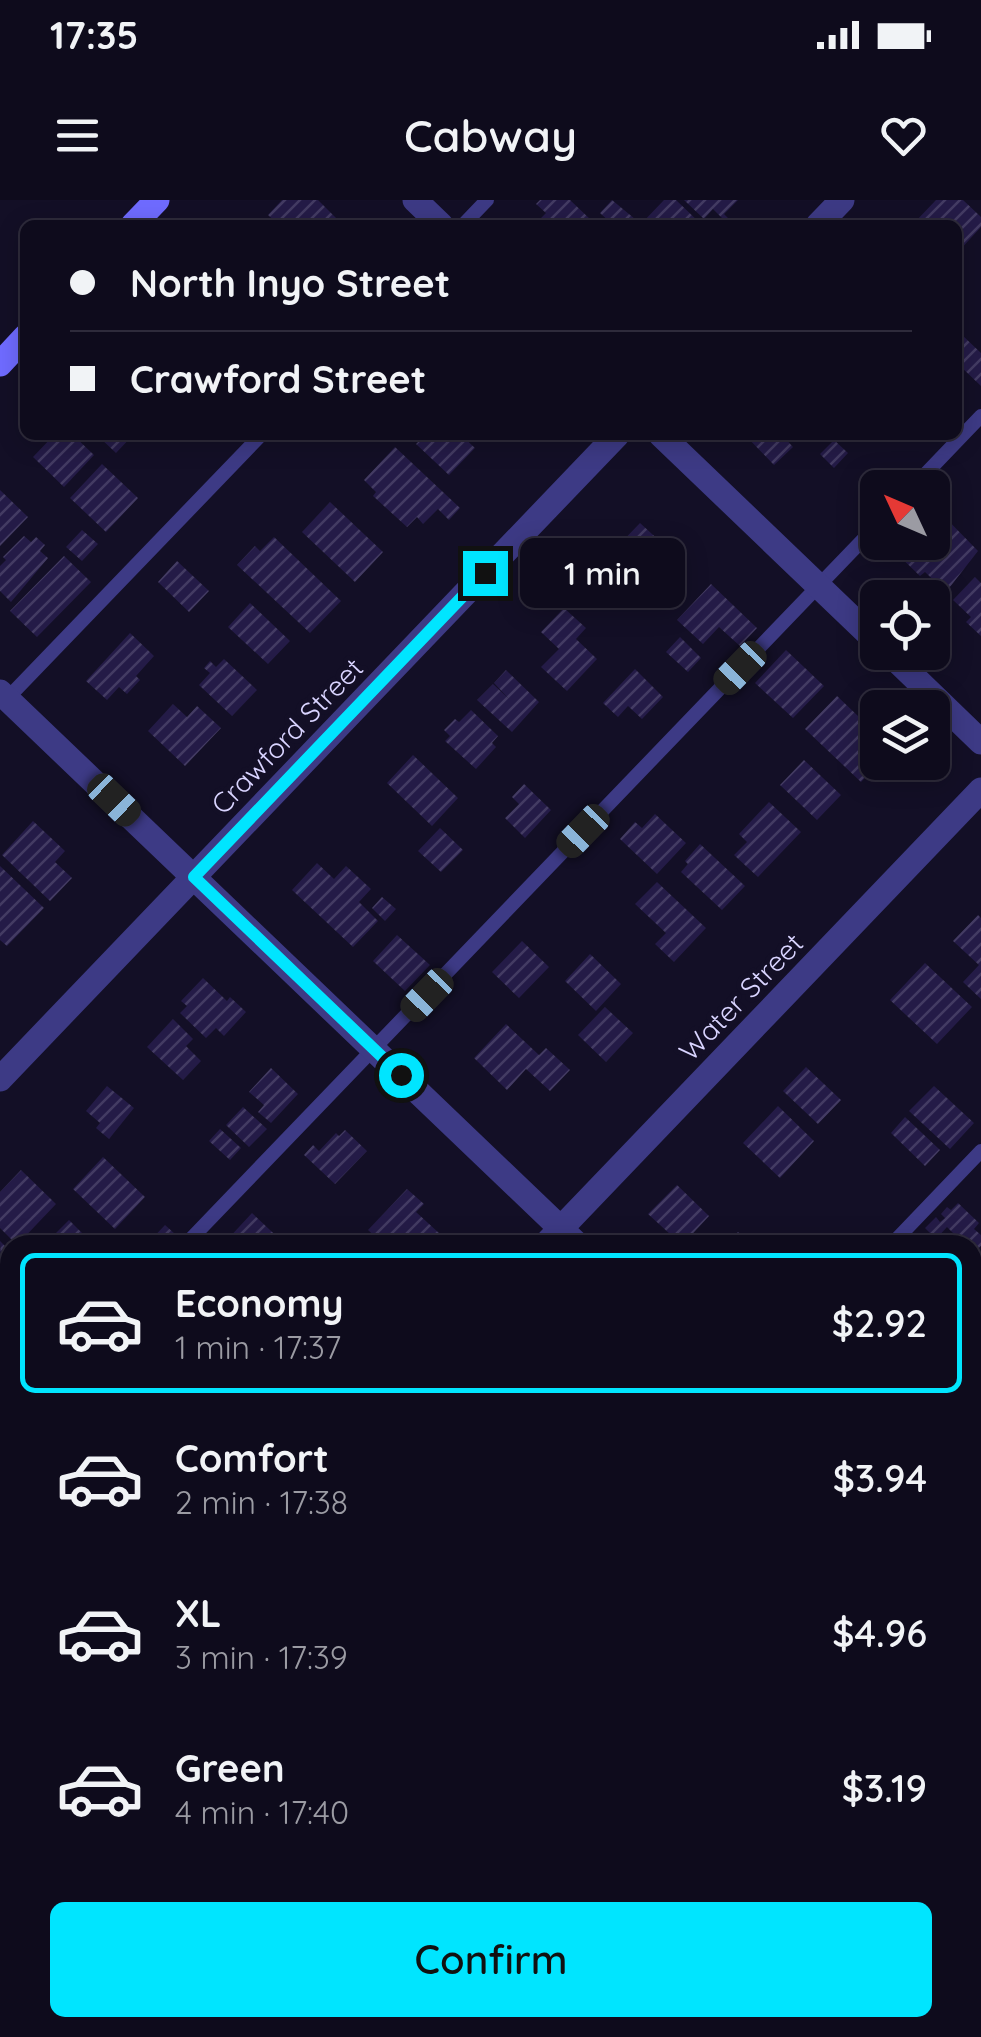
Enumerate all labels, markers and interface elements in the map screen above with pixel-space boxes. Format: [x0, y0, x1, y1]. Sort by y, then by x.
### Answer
text: 17:35 [50, 11, 138, 59]
text: Cabway [404, 107, 577, 163]
icon: menu [50, 108, 105, 163]
icon: heart [876, 108, 931, 163]
text: North Inyo Street [130, 259, 450, 307]
text: Crawford Street [130, 355, 426, 403]
north arrow [860, 470, 950, 560]
map controls [860, 470, 950, 780]
callout: 1 min [520, 538, 685, 608]
route end [463, 551, 508, 596]
text: 1 min [564, 553, 641, 593]
button: locate [860, 580, 950, 670]
car [708, 636, 772, 700]
street label: Crawford Street [203, 650, 370, 821]
button: layers [860, 690, 950, 780]
car [82, 768, 146, 832]
car [551, 799, 615, 863]
street label: Water Street [671, 926, 810, 1068]
car [395, 963, 459, 1027]
route start [379, 1053, 424, 1098]
icon: car [55, 1278, 145, 1368]
text: Economy [175, 1279, 344, 1327]
text: $2.92 [832, 1299, 927, 1347]
text: 1 min · 17:37 [175, 1327, 341, 1367]
icon: car [55, 1433, 145, 1523]
text: Comfort [175, 1434, 329, 1482]
text: $3.94 [833, 1454, 927, 1502]
text: 2 min · 17:38 [175, 1482, 348, 1522]
icon: car [55, 1588, 145, 1678]
text: XL [175, 1589, 221, 1637]
text: $4.96 [832, 1609, 927, 1657]
text: 3 min · 17:39 [175, 1637, 348, 1677]
icon: car [55, 1743, 145, 1833]
text: Green [175, 1744, 285, 1792]
text: $3.19 [842, 1764, 927, 1812]
text: 4 min · 17:40 [175, 1792, 349, 1832]
button: Confirm [50, 1902, 932, 2017]

